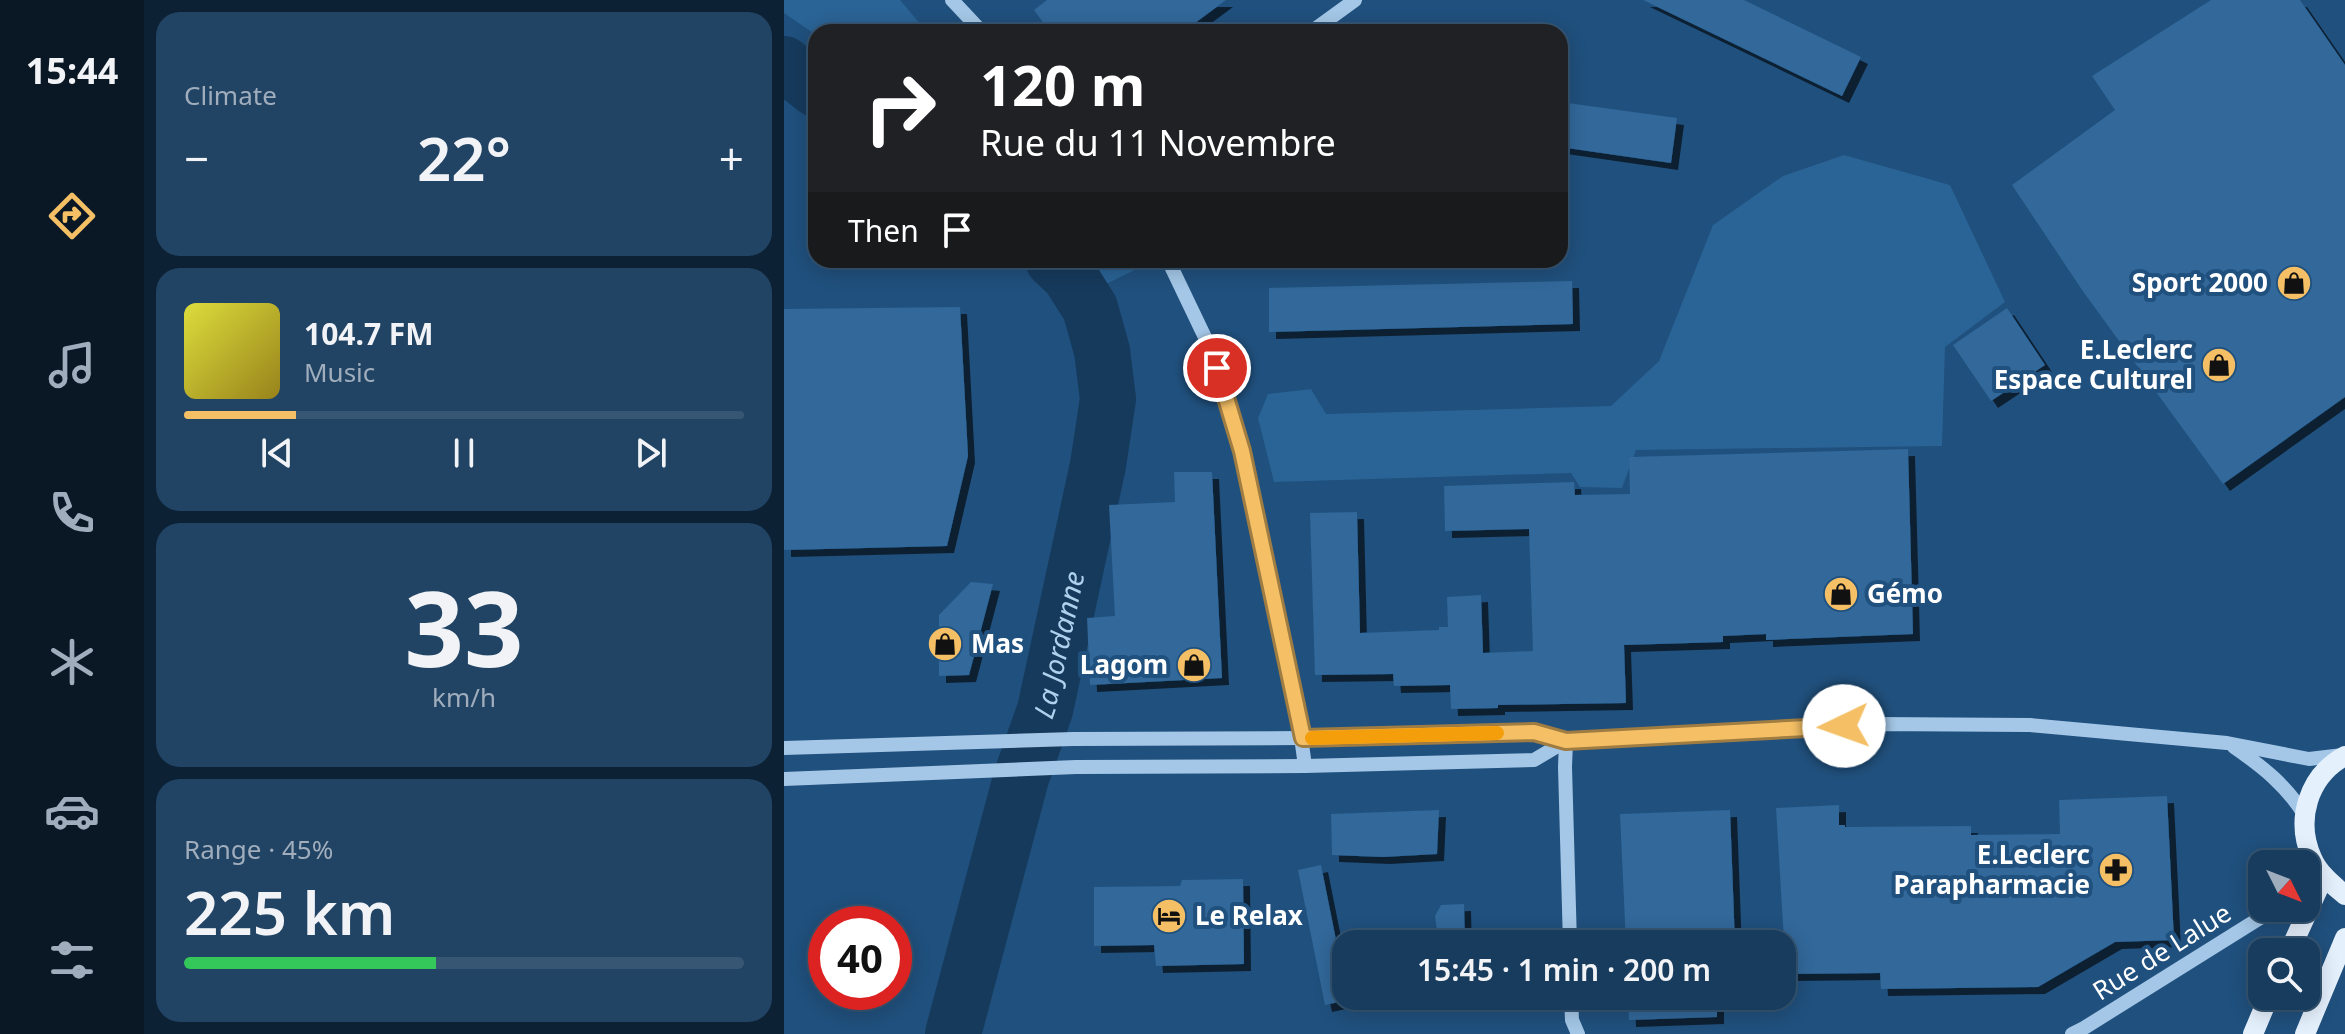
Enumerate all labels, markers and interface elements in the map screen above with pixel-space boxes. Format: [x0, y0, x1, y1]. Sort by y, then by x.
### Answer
text: 15:44 [26, 46, 118, 95]
text: 120 m [980, 46, 1145, 122]
icon: right [848, 56, 952, 160]
text: Climate [184, 77, 277, 113]
text: 22° [417, 117, 511, 199]
text: Rue du 11 Novembre [980, 118, 1336, 167]
text: − [184, 128, 209, 188]
text: + [719, 128, 744, 188]
icon: directions [44, 188, 100, 244]
icon: arrive [935, 208, 979, 252]
text: Then [848, 210, 919, 251]
place label: Sport 2000 [2132, 264, 2268, 300]
shop icon: Sport 2000 [2275, 264, 2313, 302]
text: 104.7 FM [304, 313, 434, 354]
place label: E.Leclerc Espace Culturel [1994, 331, 2193, 397]
pin [1183, 334, 1251, 402]
icon: music [44, 337, 100, 393]
icon: arrive [1195, 346, 1239, 390]
shop icon: E.Leclerc Espace Culturel [2200, 346, 2238, 384]
text: Music [304, 354, 375, 390]
icon: previous [255, 431, 299, 475]
icon: pause [442, 431, 486, 475]
icon: next [629, 431, 673, 475]
icon: phone [44, 485, 100, 541]
text: 33 [405, 556, 523, 697]
water label: La Jordanne [1024, 567, 1093, 723]
shop icon: Gémo [1822, 575, 1860, 613]
place label: Gémo [1867, 575, 1943, 611]
shop icon: Mas [926, 625, 964, 663]
place label: Mas [971, 625, 1024, 661]
icon: climate [44, 634, 100, 690]
place label: Lagom [1080, 646, 1168, 682]
shop icon: Lagom [1175, 646, 1213, 684]
text: km/h [432, 679, 496, 715]
position arrow [1802, 684, 1886, 768]
icon: car [44, 783, 100, 839]
text: Range · 45% [184, 831, 333, 867]
place label: E.Leclerc Parapharmacie [1893, 836, 2090, 902]
north arrow [2248, 850, 2320, 922]
map controls [2248, 850, 2320, 1010]
pharmacy icon: E.Leclerc Parapharmacie [2097, 851, 2135, 889]
text: 225 km [184, 871, 395, 953]
street label: Rue de Lalue [2085, 894, 2237, 1008]
hotel icon: Le Relax [1150, 897, 1188, 935]
place label: Le Relax [1195, 897, 1303, 933]
speed limit sign: 40 [808, 906, 912, 1010]
icon: filters [44, 932, 100, 988]
button: search [2248, 938, 2320, 1010]
text: 15:45 · 1 min · 200 m [1417, 949, 1711, 990]

